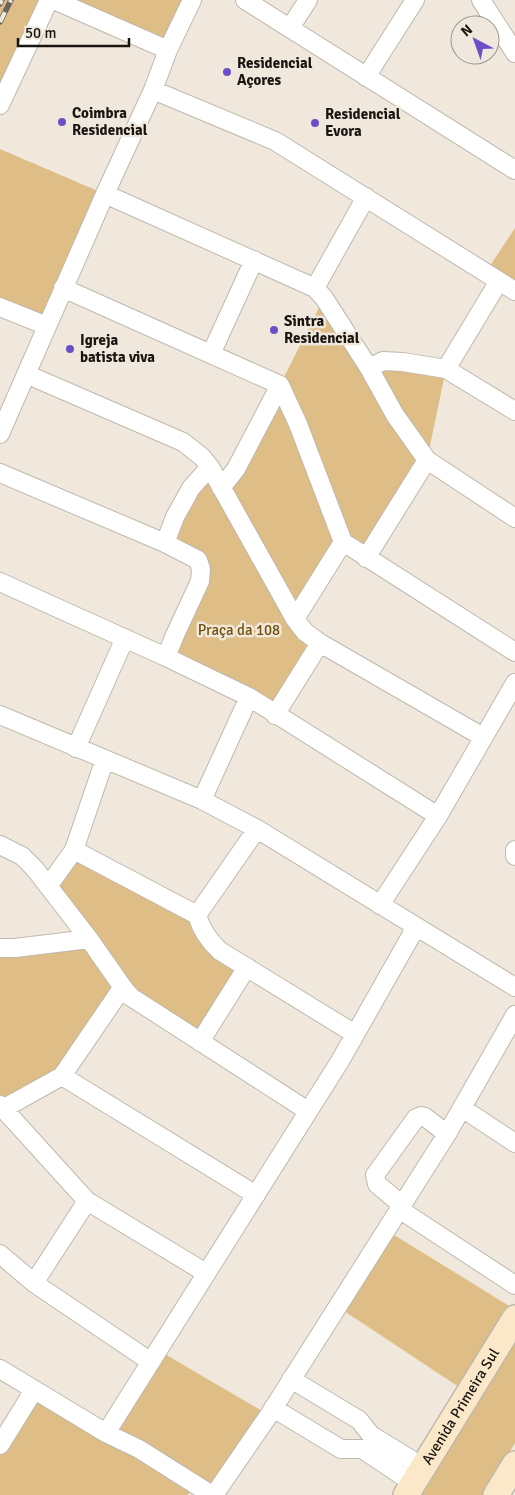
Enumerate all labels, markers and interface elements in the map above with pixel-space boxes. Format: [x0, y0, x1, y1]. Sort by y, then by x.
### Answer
scale bar [18, 15, 129, 47]
north arrow [450, 15, 500, 65]
text: N [458, 21, 476, 40]
text: 50 m [25, 24, 56, 42]
place label: Residencial Açores [237, 54, 313, 89]
marker: Residencial Açores [221, 66, 233, 78]
place label: Coimbra Residencial [72, 104, 148, 139]
place label: Residencial Evora [325, 105, 401, 140]
marker: Coimbra Residencial [56, 116, 68, 128]
marker: Residencial Evora [309, 117, 321, 129]
place label: Sintra Residencial [284, 312, 360, 347]
marker: Sintra Residencial [268, 324, 280, 336]
place label: Igreja batista viva [80, 331, 155, 366]
marker: Igreja batista viva [64, 343, 76, 355]
park label: Praça da 108 [198, 621, 280, 639]
street label: Avenida Primeira Sul [418, 1345, 503, 1468]

